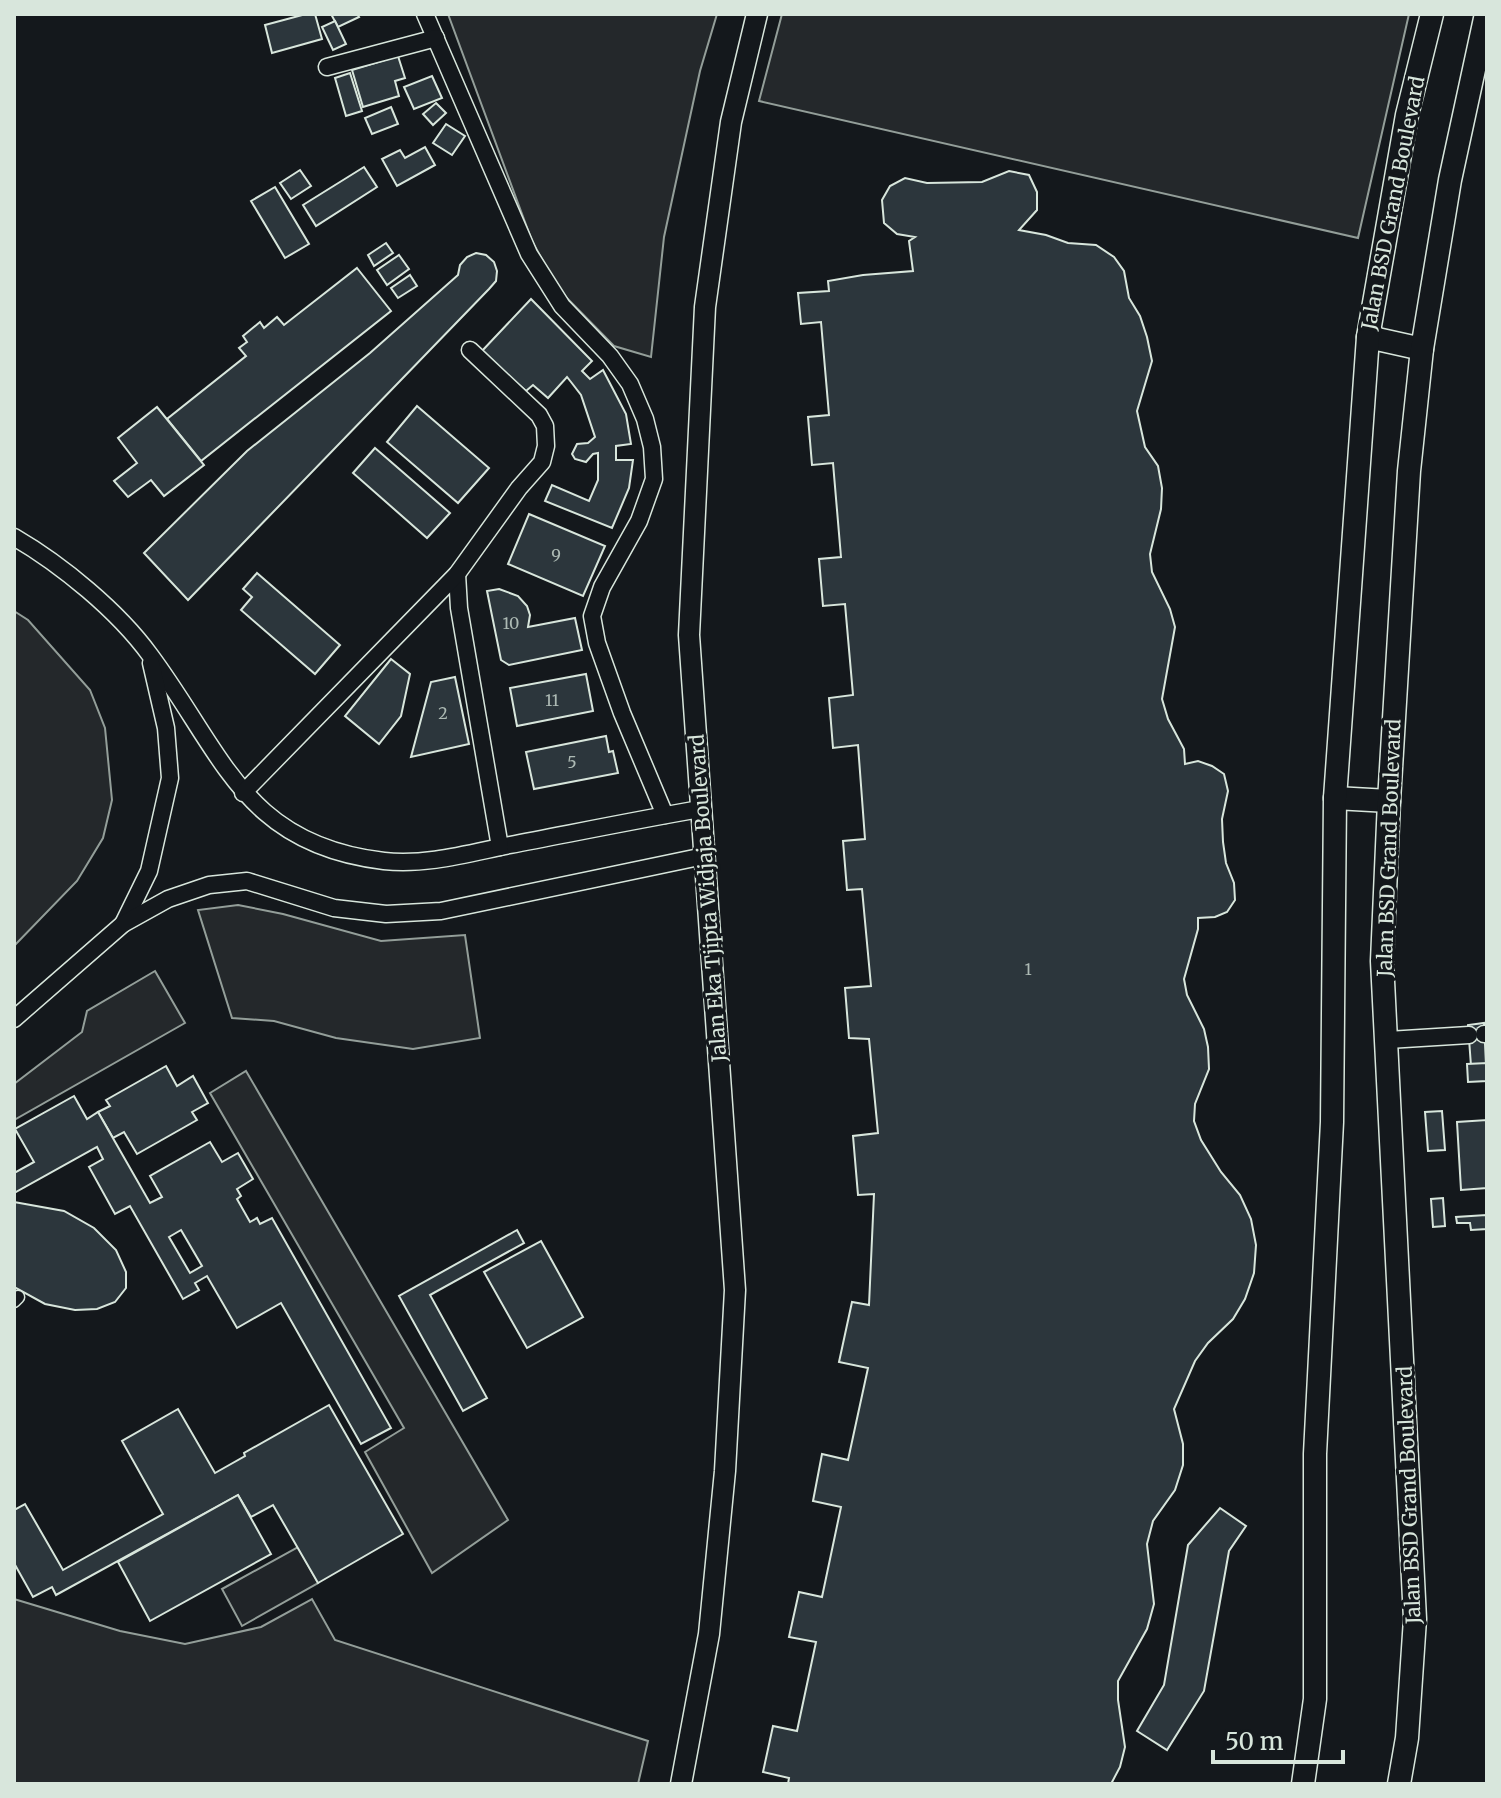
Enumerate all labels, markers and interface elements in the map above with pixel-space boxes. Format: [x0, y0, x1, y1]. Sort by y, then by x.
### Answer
street label: Jalan BSD Grand Boulevard [1355, 74, 1429, 333]
house number: 9 [551, 545, 561, 565]
house number: 10 [503, 613, 519, 633]
house number: 11 [545, 690, 559, 710]
house number: 2 [438, 703, 448, 723]
street label: Jalan BSD Grand Boulevard [1371, 718, 1405, 978]
street label: Jalan Eka Tjipta Widjaja Boulevard [684, 733, 732, 1064]
house number: 5 [567, 752, 577, 772]
house number: 1 [1024, 959, 1032, 979]
street label: Jalan BSD Grand Boulevard [1392, 1366, 1426, 1625]
scale bar [1213, 1714, 1343, 1764]
text: 50 m [1225, 1726, 1284, 1757]

